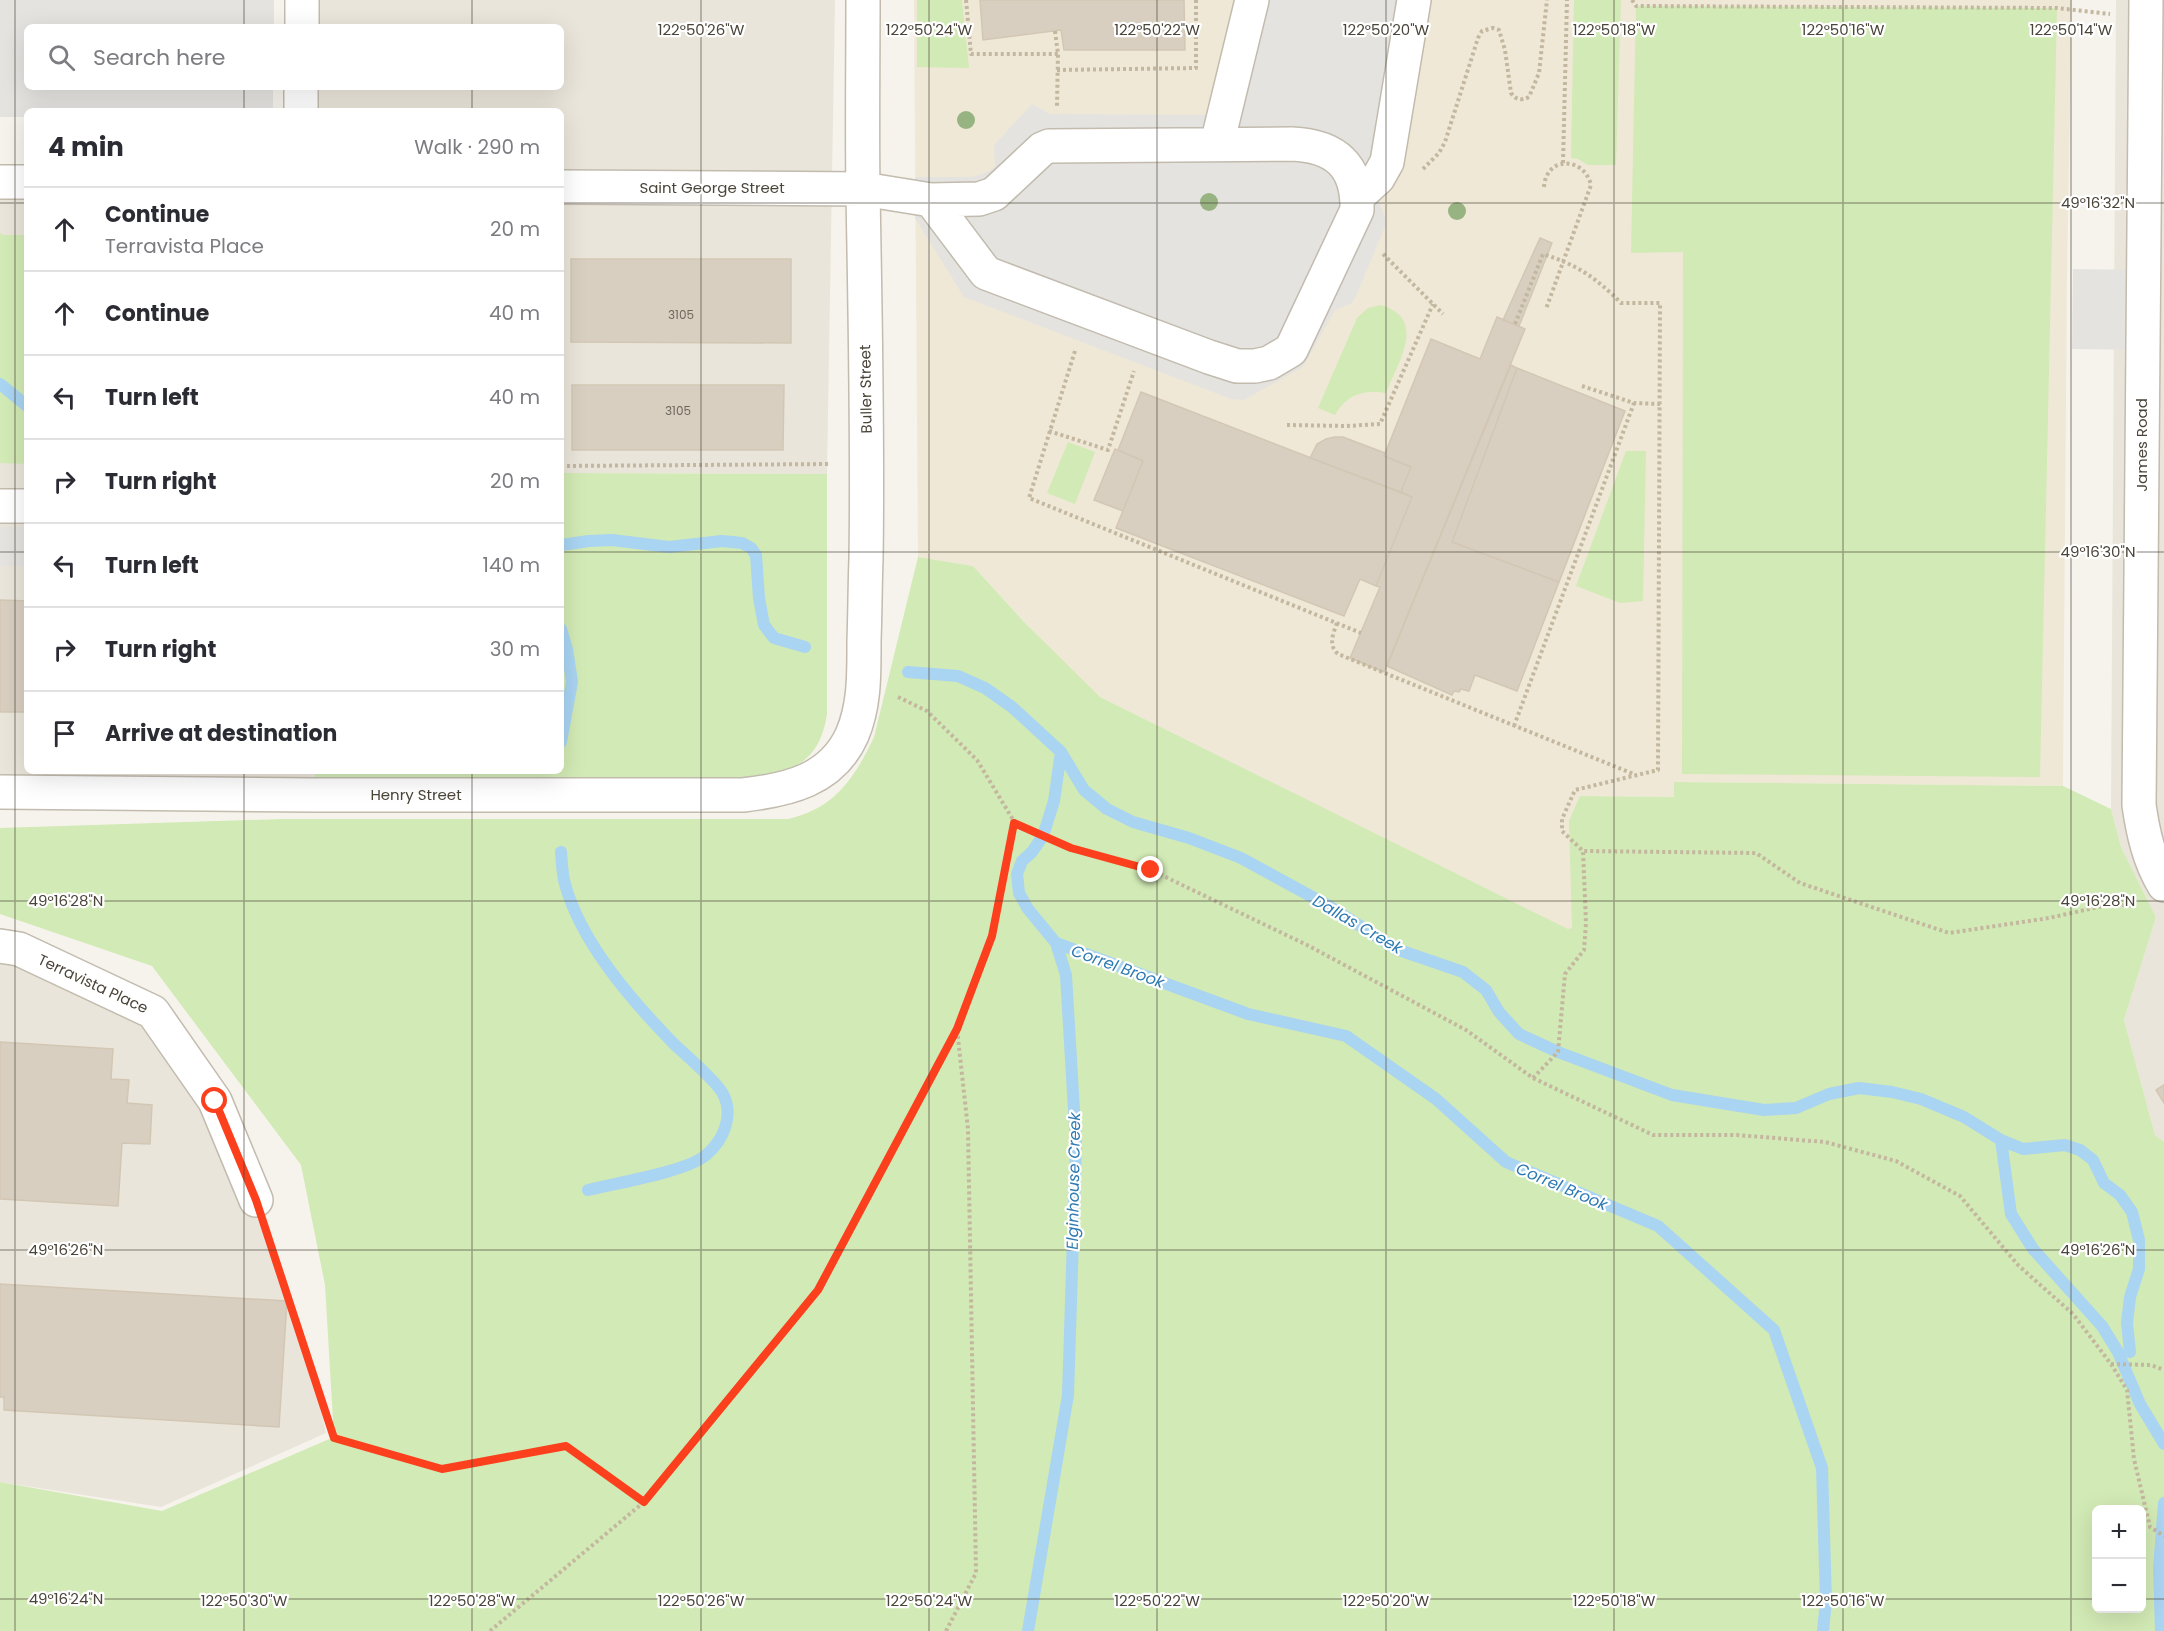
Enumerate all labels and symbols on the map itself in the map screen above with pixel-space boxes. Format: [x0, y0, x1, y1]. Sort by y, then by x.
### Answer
text: 122°50'26"W [658, 19, 745, 40]
text: 122°50'24"W [886, 19, 973, 40]
text: 122°50'22"W [1114, 19, 1200, 40]
text: 122°50'20"W [1343, 19, 1430, 40]
text: 122°50'18"W [1573, 19, 1656, 40]
text: 122°50'16"W [1802, 19, 1885, 40]
text: 122°50'14"W [2030, 19, 2113, 40]
street label: Saint George Street [639, 177, 785, 198]
text: 49°16'32"N [2061, 192, 2135, 213]
house number: 3105 [668, 306, 694, 323]
street label: Buller Street [854, 344, 877, 434]
street label: James Road [2131, 398, 2152, 492]
house number: 3105 [665, 402, 691, 419]
text: 49°16'30"N [2061, 541, 2135, 562]
street label: Henry Street [370, 784, 462, 805]
route end [1137, 856, 1163, 882]
water label: Dallas Creek [1309, 889, 1408, 960]
text: 49°16'28"N [29, 890, 103, 911]
text: 49°16'28"N [2061, 890, 2135, 911]
water label: Correl Brook [1068, 939, 1168, 994]
street label: Terravista Place [35, 949, 152, 1018]
route start [201, 1087, 227, 1113]
water label: Elginhouse Creek [1061, 1111, 1086, 1250]
water label: Correl Brook [1512, 1157, 1612, 1216]
text: 49°16'26"N [29, 1239, 103, 1260]
text: 49°16'26"N [2061, 1239, 2135, 1260]
text: 49°16'24"N [29, 1588, 103, 1609]
text: 122°50'30"W [201, 1590, 288, 1611]
text: 122°50'28"W [429, 1590, 516, 1611]
text: 122°50'26"W [658, 1590, 745, 1611]
text: 122°50'24"W [886, 1590, 973, 1611]
text: 122°50'22"W [1114, 1590, 1200, 1611]
text: 122°50'20"W [1343, 1590, 1430, 1611]
text: 122°50'18"W [1573, 1590, 1656, 1611]
text: 122°50'16"W [1802, 1590, 1885, 1611]

